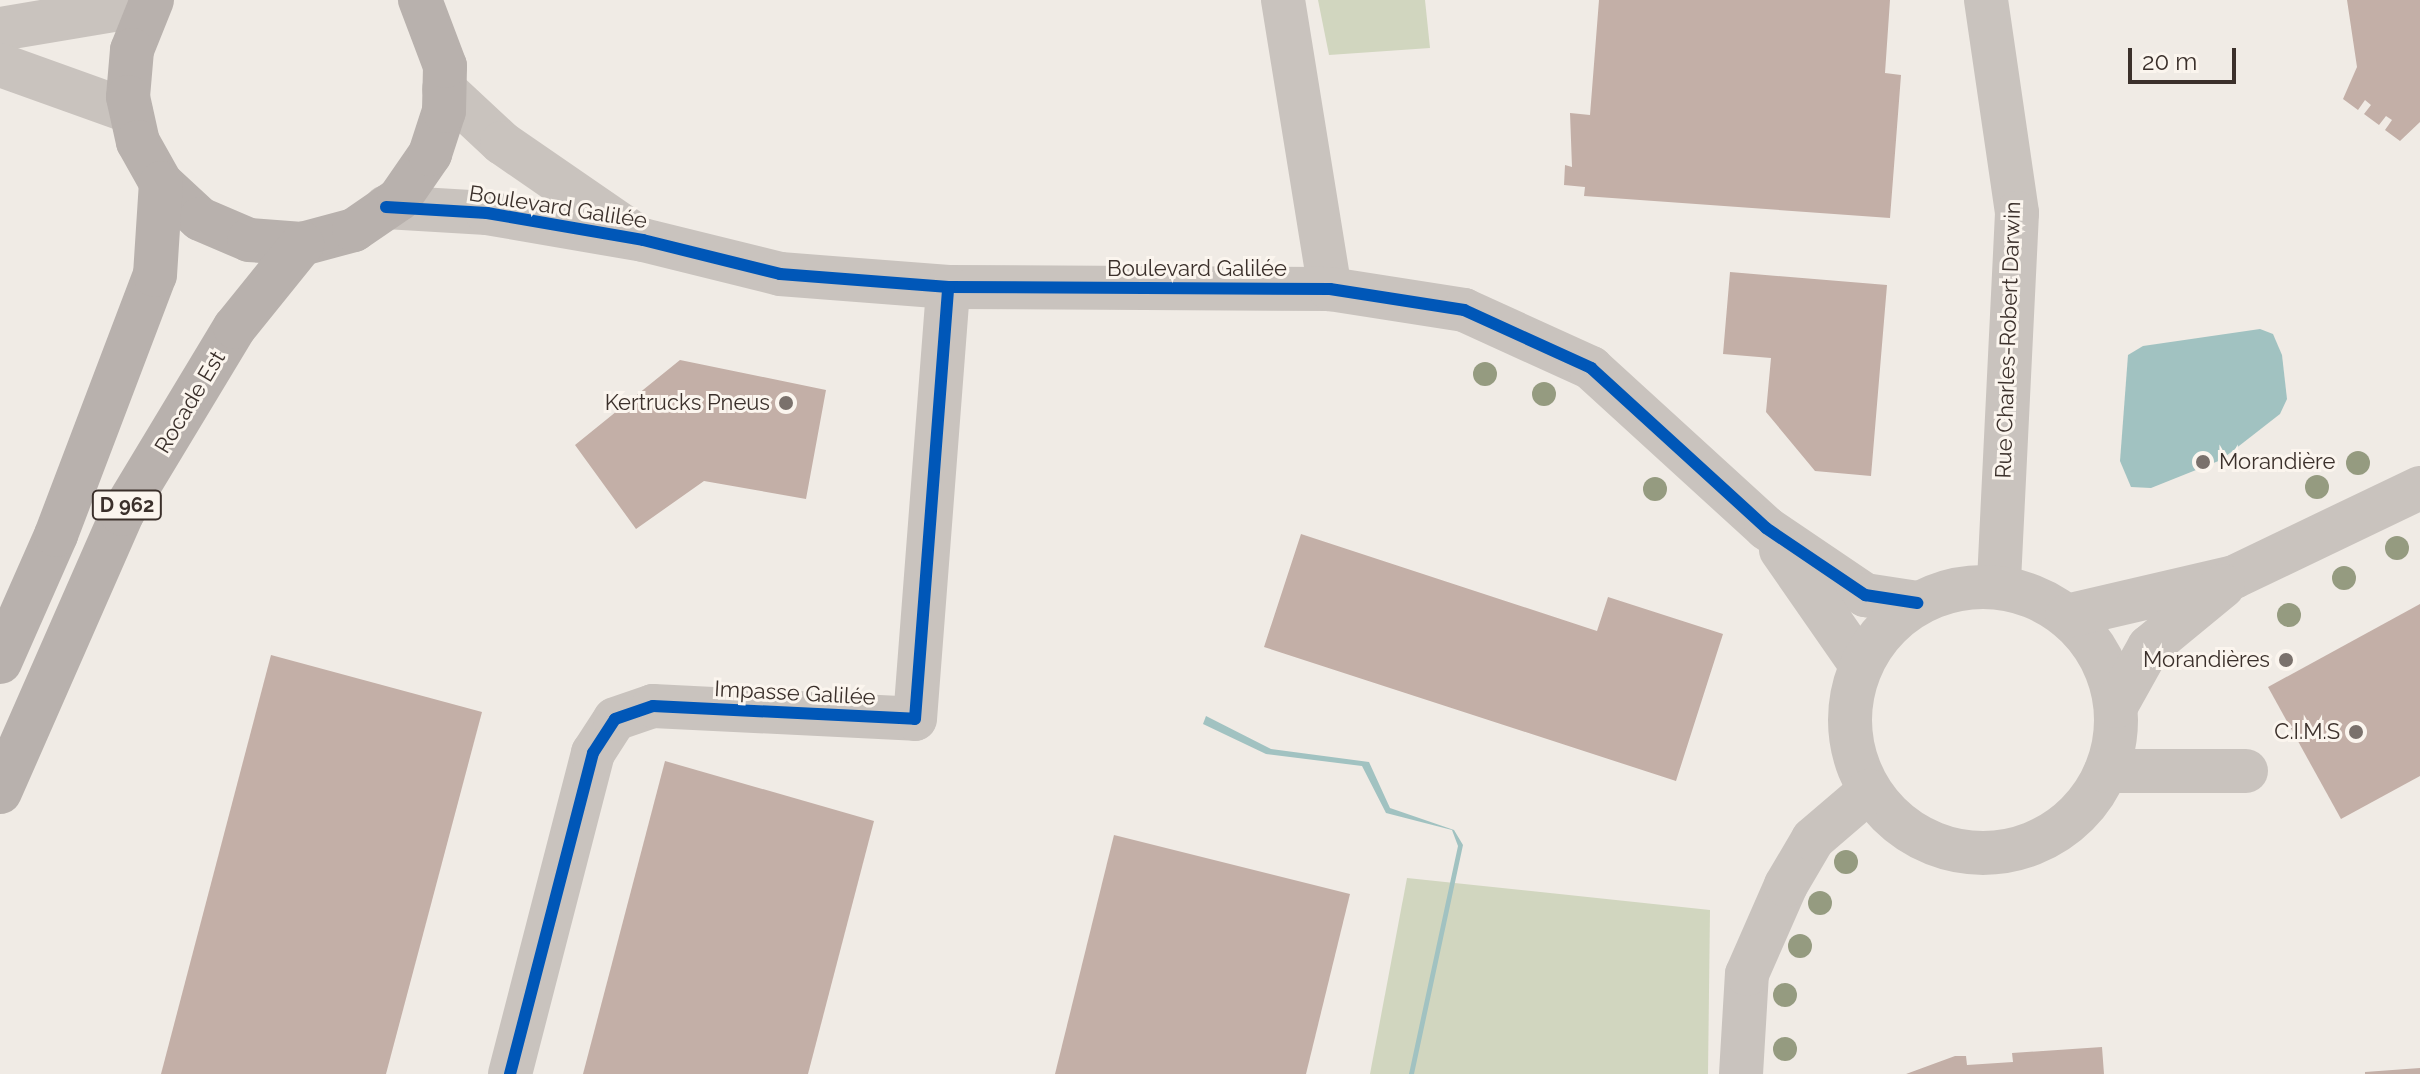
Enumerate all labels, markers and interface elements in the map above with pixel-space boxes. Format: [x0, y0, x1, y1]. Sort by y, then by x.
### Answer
scale bar [2132, 32, 2240, 82]
text: 20 m [2142, 47, 2197, 76]
street label: Boulevard Galilée [467, 180, 649, 234]
street label: Rue Charles-Robert Darwin [1990, 201, 2026, 479]
street label: Boulevard Galilée [1107, 256, 1287, 282]
street label: Rocade Est [149, 346, 231, 458]
place label: Kertrucks Pneus [605, 390, 770, 416]
marker: Kertrucks Pneus [777, 394, 795, 412]
place label: Morandière [2219, 449, 2335, 475]
marker: Morandière [2194, 453, 2212, 471]
road number: D 962 [91, 489, 163, 521]
place label: Morandières [2143, 647, 2270, 673]
marker: Morandières [2277, 651, 2295, 669]
street label: Impasse Galilée [714, 676, 876, 710]
place label: C.I.M.S [2274, 719, 2340, 745]
marker: C.I.M.S [2347, 723, 2365, 741]

